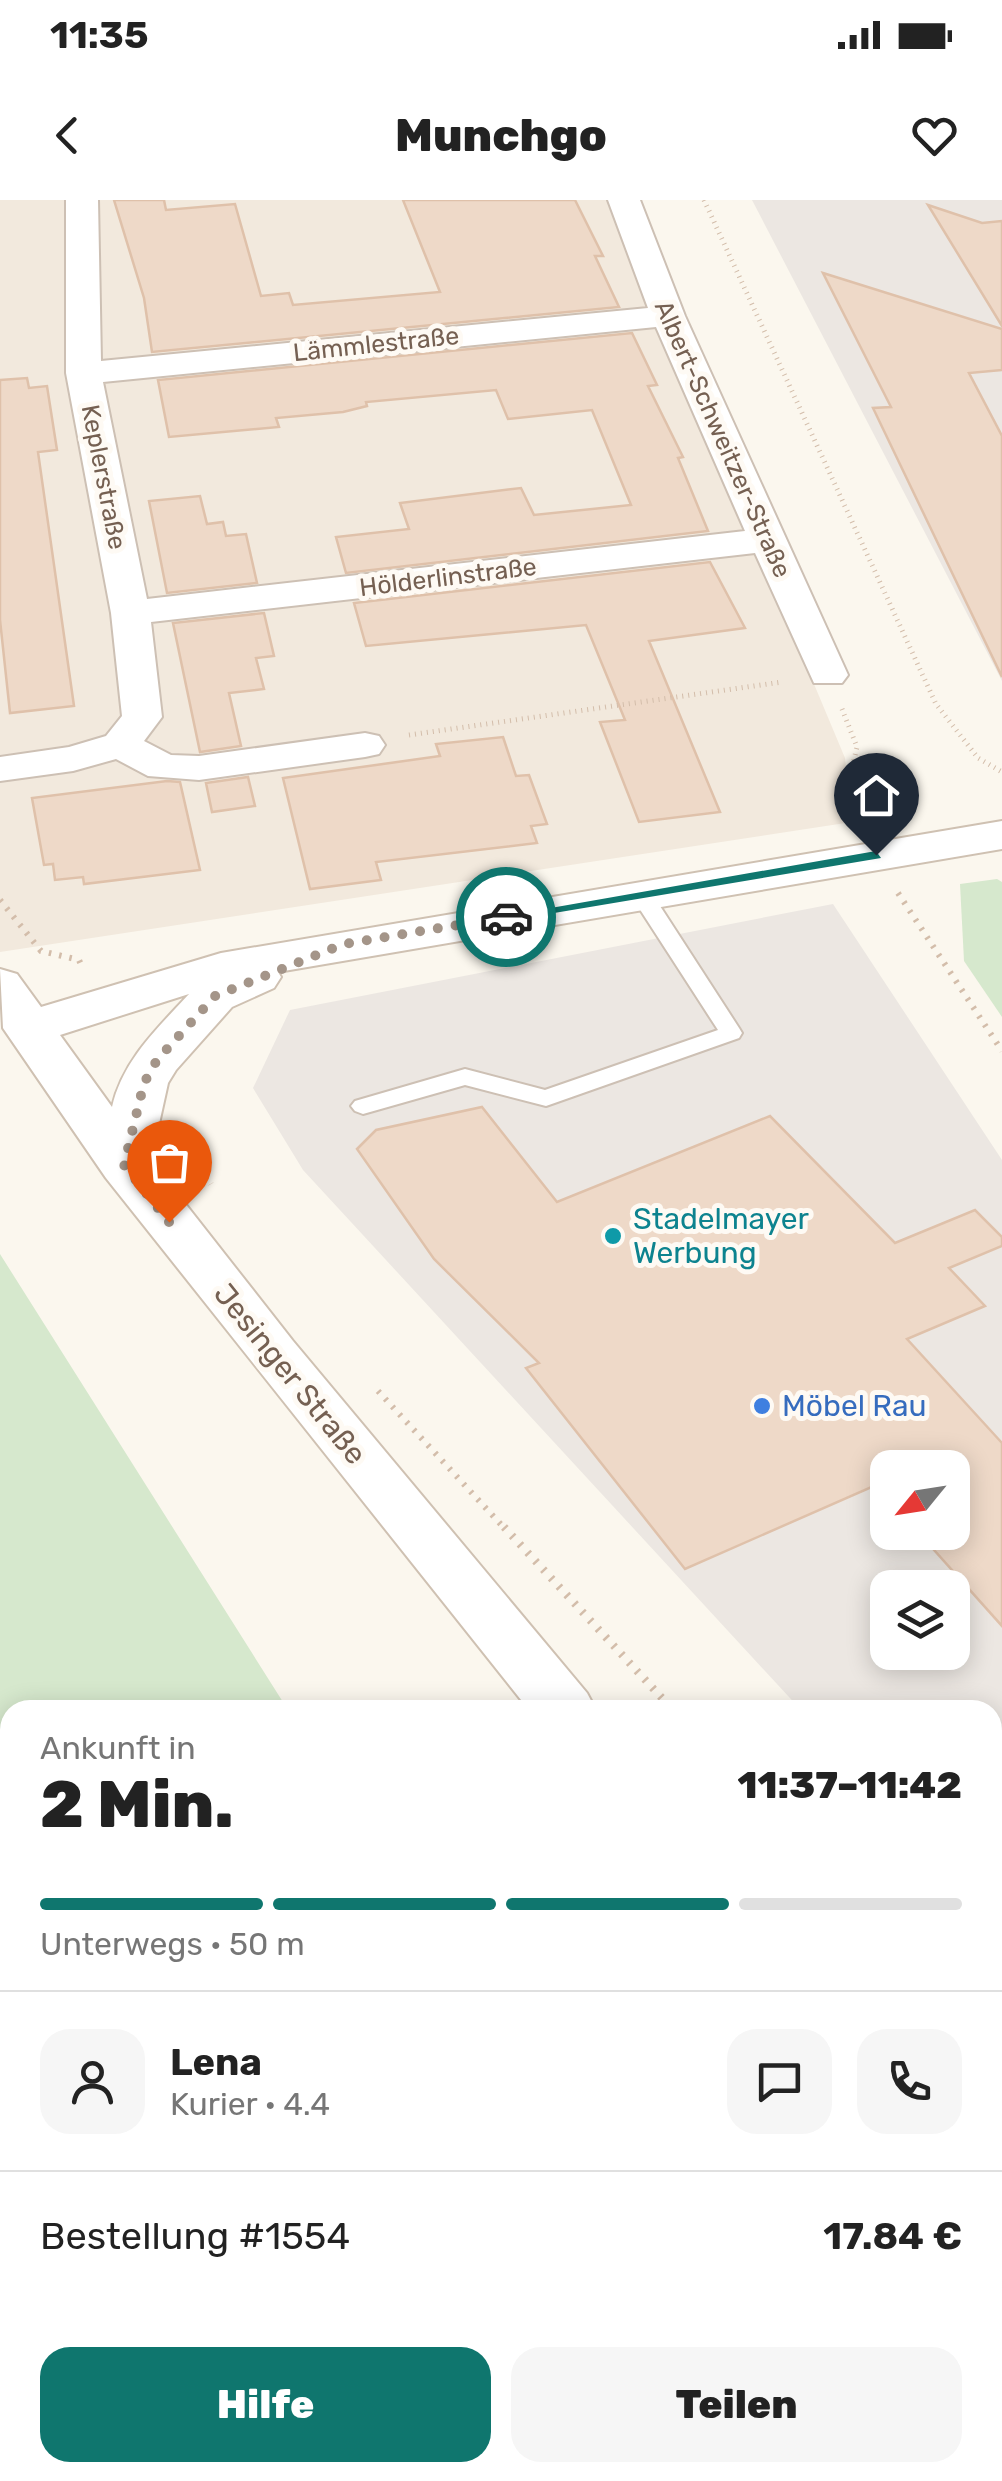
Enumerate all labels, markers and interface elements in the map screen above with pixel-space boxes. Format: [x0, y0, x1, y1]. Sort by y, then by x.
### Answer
text: 11:35 [50, 12, 148, 58]
icon: back [40, 108, 95, 163]
icon: heart [907, 108, 962, 163]
text: Munchgo [395, 109, 607, 162]
street label: Albert-Schweitzer-Straße [649, 296, 797, 582]
street label: Lämmlestraße [292, 321, 460, 367]
street label: Keplerstraße [76, 402, 132, 552]
street label: Hölderlinstraße [358, 552, 538, 602]
pin [834, 753, 919, 856]
icon: home [849, 768, 904, 823]
courier [456, 867, 556, 967]
icon: car [479, 890, 534, 945]
pin [127, 1120, 212, 1223]
icon: bag [142, 1135, 197, 1190]
place label: Stadelmayer Werbung [633, 1201, 810, 1271]
marker: Stadelmayer Werbung [602, 1225, 624, 1247]
street label: Jesinger Straße [206, 1276, 374, 1472]
place label: Möbel Rau [782, 1388, 927, 1424]
marker: Möbel Rau [751, 1395, 773, 1417]
north arrow [870, 1450, 970, 1550]
map controls [870, 1450, 970, 1670]
button: layers [870, 1570, 970, 1670]
text: Ankunft in [40, 1729, 196, 1767]
text: 11:37–11:42 [737, 1762, 962, 1808]
text: 2 Min. [40, 1766, 234, 1843]
text: Unterwegs · 50 m [40, 1925, 305, 1963]
button: person [40, 2029, 145, 2134]
button: chat [727, 2029, 832, 2134]
button: phone [857, 2029, 962, 2134]
text: Lena [170, 2039, 262, 2085]
text: Kurier · 4.4 [170, 2085, 330, 2123]
text: Bestellung #1554 [40, 2213, 350, 2259]
text: 17.84 € [823, 2213, 962, 2259]
button: Hilfe [40, 2347, 491, 2462]
button: Teilen [511, 2347, 962, 2462]

